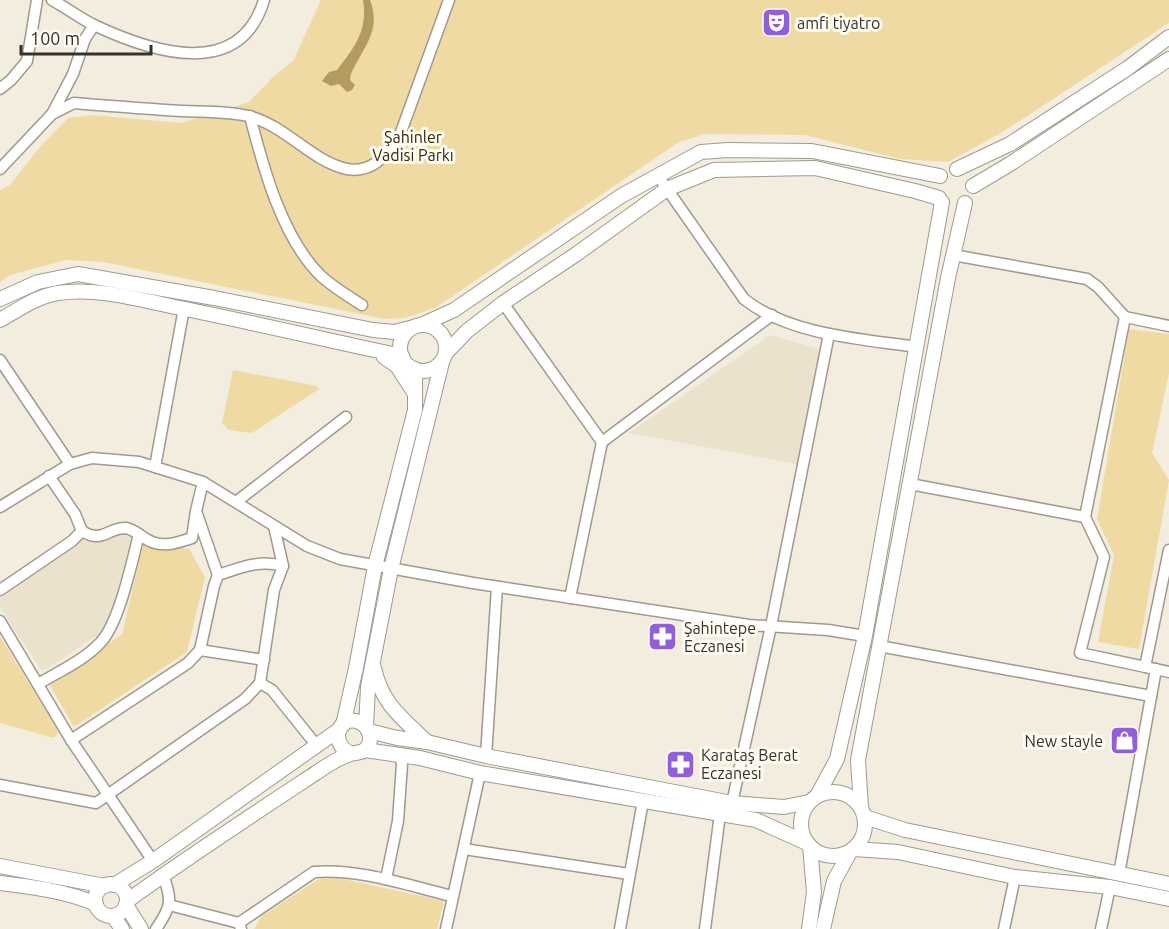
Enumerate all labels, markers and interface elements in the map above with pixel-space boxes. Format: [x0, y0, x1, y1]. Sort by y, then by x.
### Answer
theatre icon: amfi tiyatro [760, 7, 792, 39]
place label: amfi tiyatro [797, 14, 880, 32]
scale bar [21, 18, 152, 56]
text: 100 m [30, 28, 80, 48]
park label: Şahinler Vadisi Parkı [372, 128, 454, 164]
place label: Şahintepe Eczanesi [684, 619, 756, 655]
pharmacy icon: Şahintepe Eczanesi [647, 621, 679, 653]
shop icon: New stayle [1108, 725, 1140, 757]
place label: New stayle [1025, 732, 1103, 750]
place label: Karataş Berat Eczanesi [701, 746, 799, 782]
pharmacy icon: Karataş Berat Eczanesi [664, 748, 696, 780]

